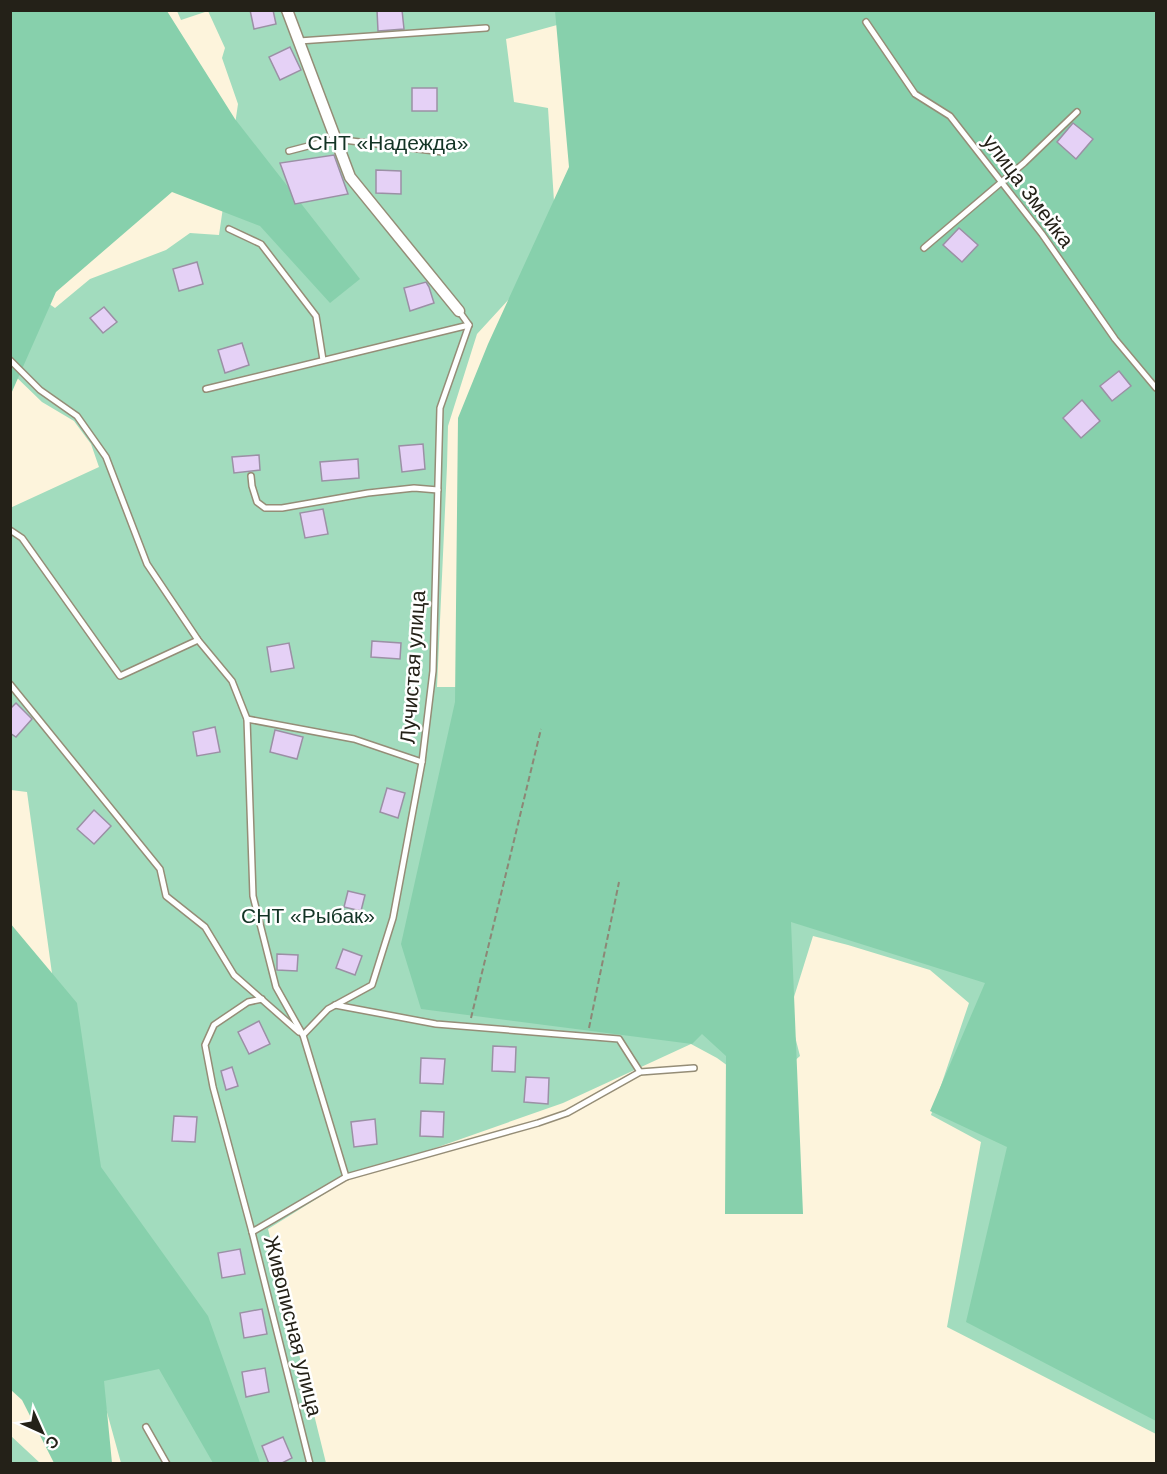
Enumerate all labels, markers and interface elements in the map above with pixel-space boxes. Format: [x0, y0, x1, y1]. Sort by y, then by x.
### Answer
street label: улица Змейка [978, 130, 1079, 252]
park label: СНТ «Надежда» [308, 131, 468, 154]
street label: Лучистая улица [396, 589, 429, 744]
park label: СНТ «Рыбак» [241, 904, 375, 927]
street label: Живописная улица [260, 1233, 327, 1419]
north arrow [12, 1402, 72, 1462]
text: С [42, 1432, 62, 1453]

